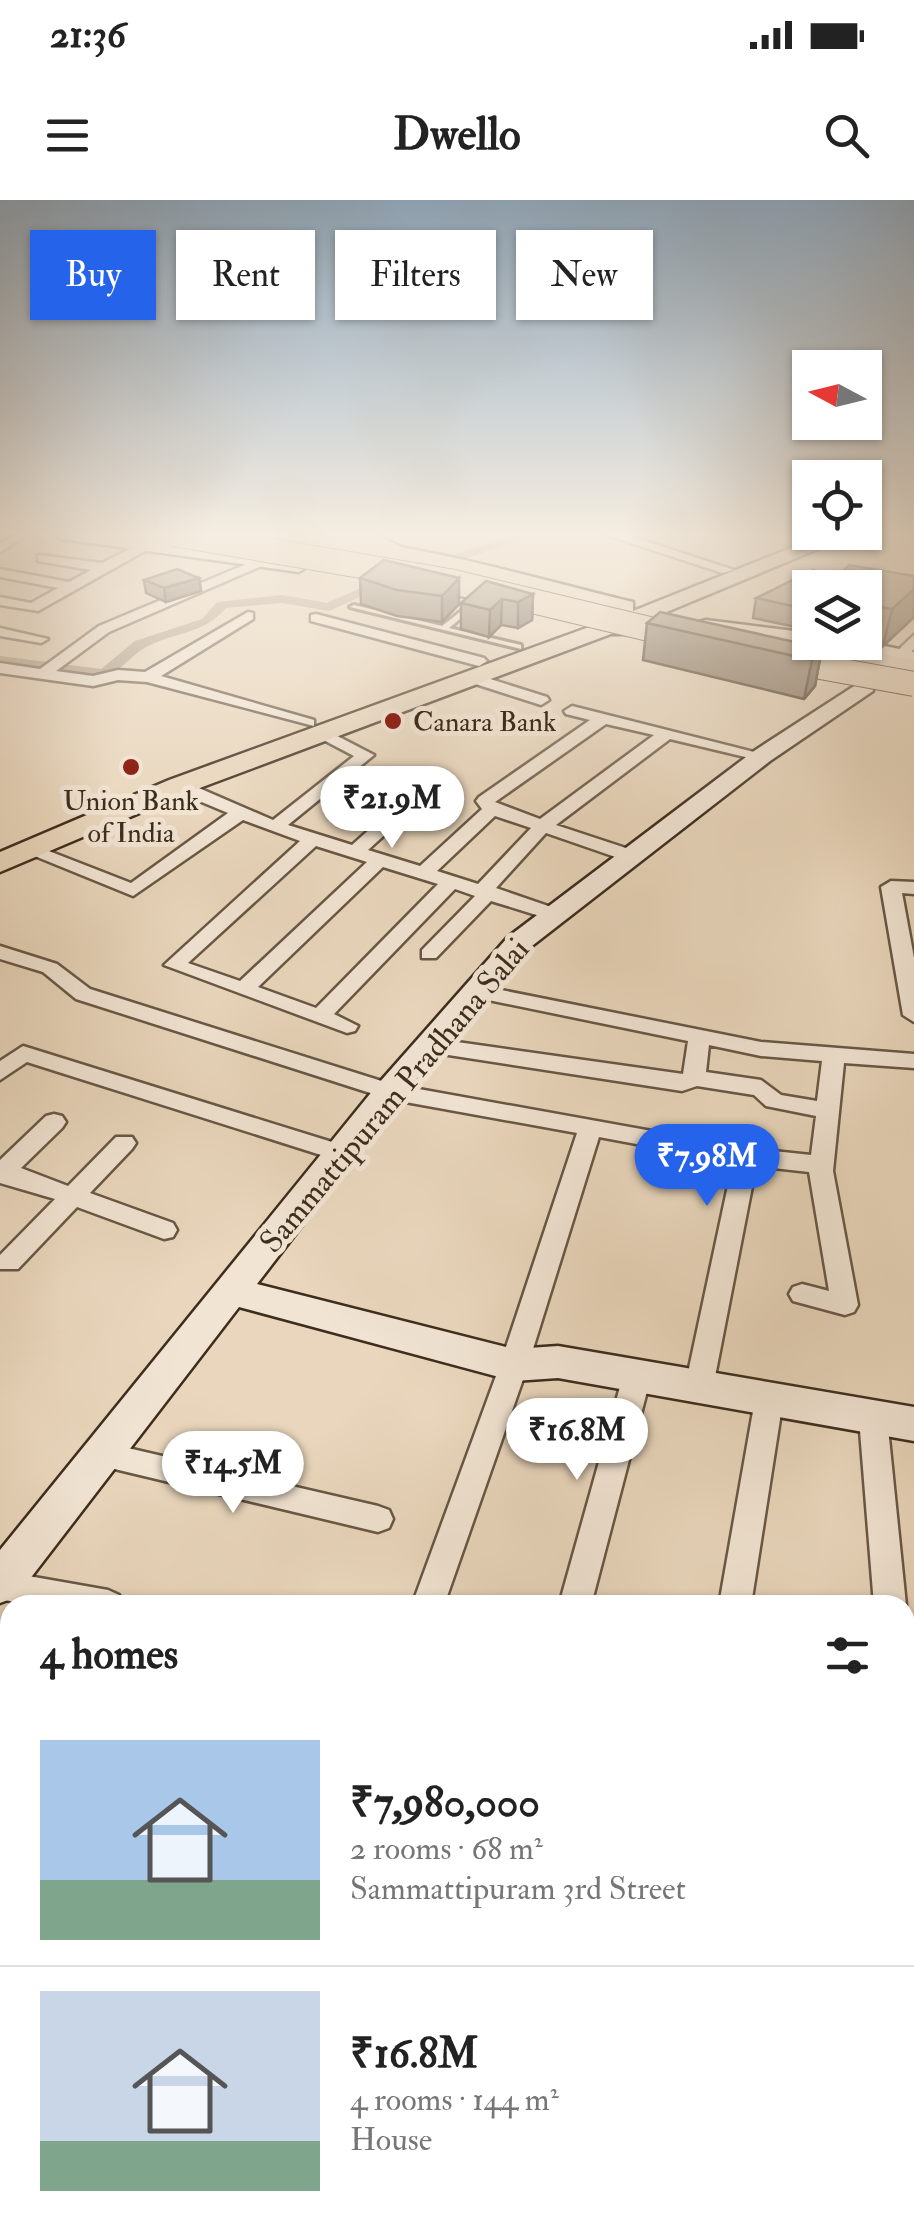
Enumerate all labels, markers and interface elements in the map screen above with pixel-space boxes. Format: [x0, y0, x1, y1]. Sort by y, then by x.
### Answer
text: 21:36 [50, 11, 126, 59]
text: Dwello [393, 107, 521, 163]
icon: menu [40, 108, 95, 163]
icon: search [819, 108, 874, 163]
chip: Buy [30, 230, 156, 320]
chip: Rent [176, 230, 315, 320]
chip: Filters [335, 230, 496, 320]
chip: New [516, 230, 653, 320]
north arrow [792, 350, 882, 440]
map controls [792, 350, 882, 660]
button: locate [792, 460, 882, 550]
button: layers [792, 570, 882, 660]
place label: Canara Bank [413, 705, 557, 740]
marker: Canara Bank [382, 710, 404, 732]
marker: Union Bank of India [120, 756, 142, 778]
pin: ₹21.9M [311, 766, 473, 851]
text: ₹21.9M [342, 778, 442, 818]
place label: Union Bank of India [63, 784, 200, 851]
street label: Sammattipuram Pradhana Salai [251, 930, 538, 1261]
pin: ₹7.98M [626, 1124, 788, 1209]
text: ₹7.98M [657, 1136, 757, 1176]
pin: ₹16.8M [496, 1398, 658, 1483]
text: ₹16.8M [528, 1410, 626, 1450]
pin: ₹14.5M [152, 1431, 314, 1516]
text: ₹14.5M [184, 1443, 282, 1483]
icon: filters [820, 1628, 875, 1683]
text: 4 homes [40, 1629, 178, 1681]
text: ₹7,980,000 [350, 1777, 540, 1829]
icon: home [120, 1780, 240, 1900]
text: 2 rooms · 68 m² [350, 1829, 543, 1869]
text: Sammattipuram 3rd Street [350, 1869, 686, 1909]
text: ₹16.8M [350, 2028, 479, 2080]
icon: home [120, 2031, 240, 2151]
text: 4 rooms · 144 m² [350, 2080, 559, 2120]
text: House [350, 2120, 432, 2160]

